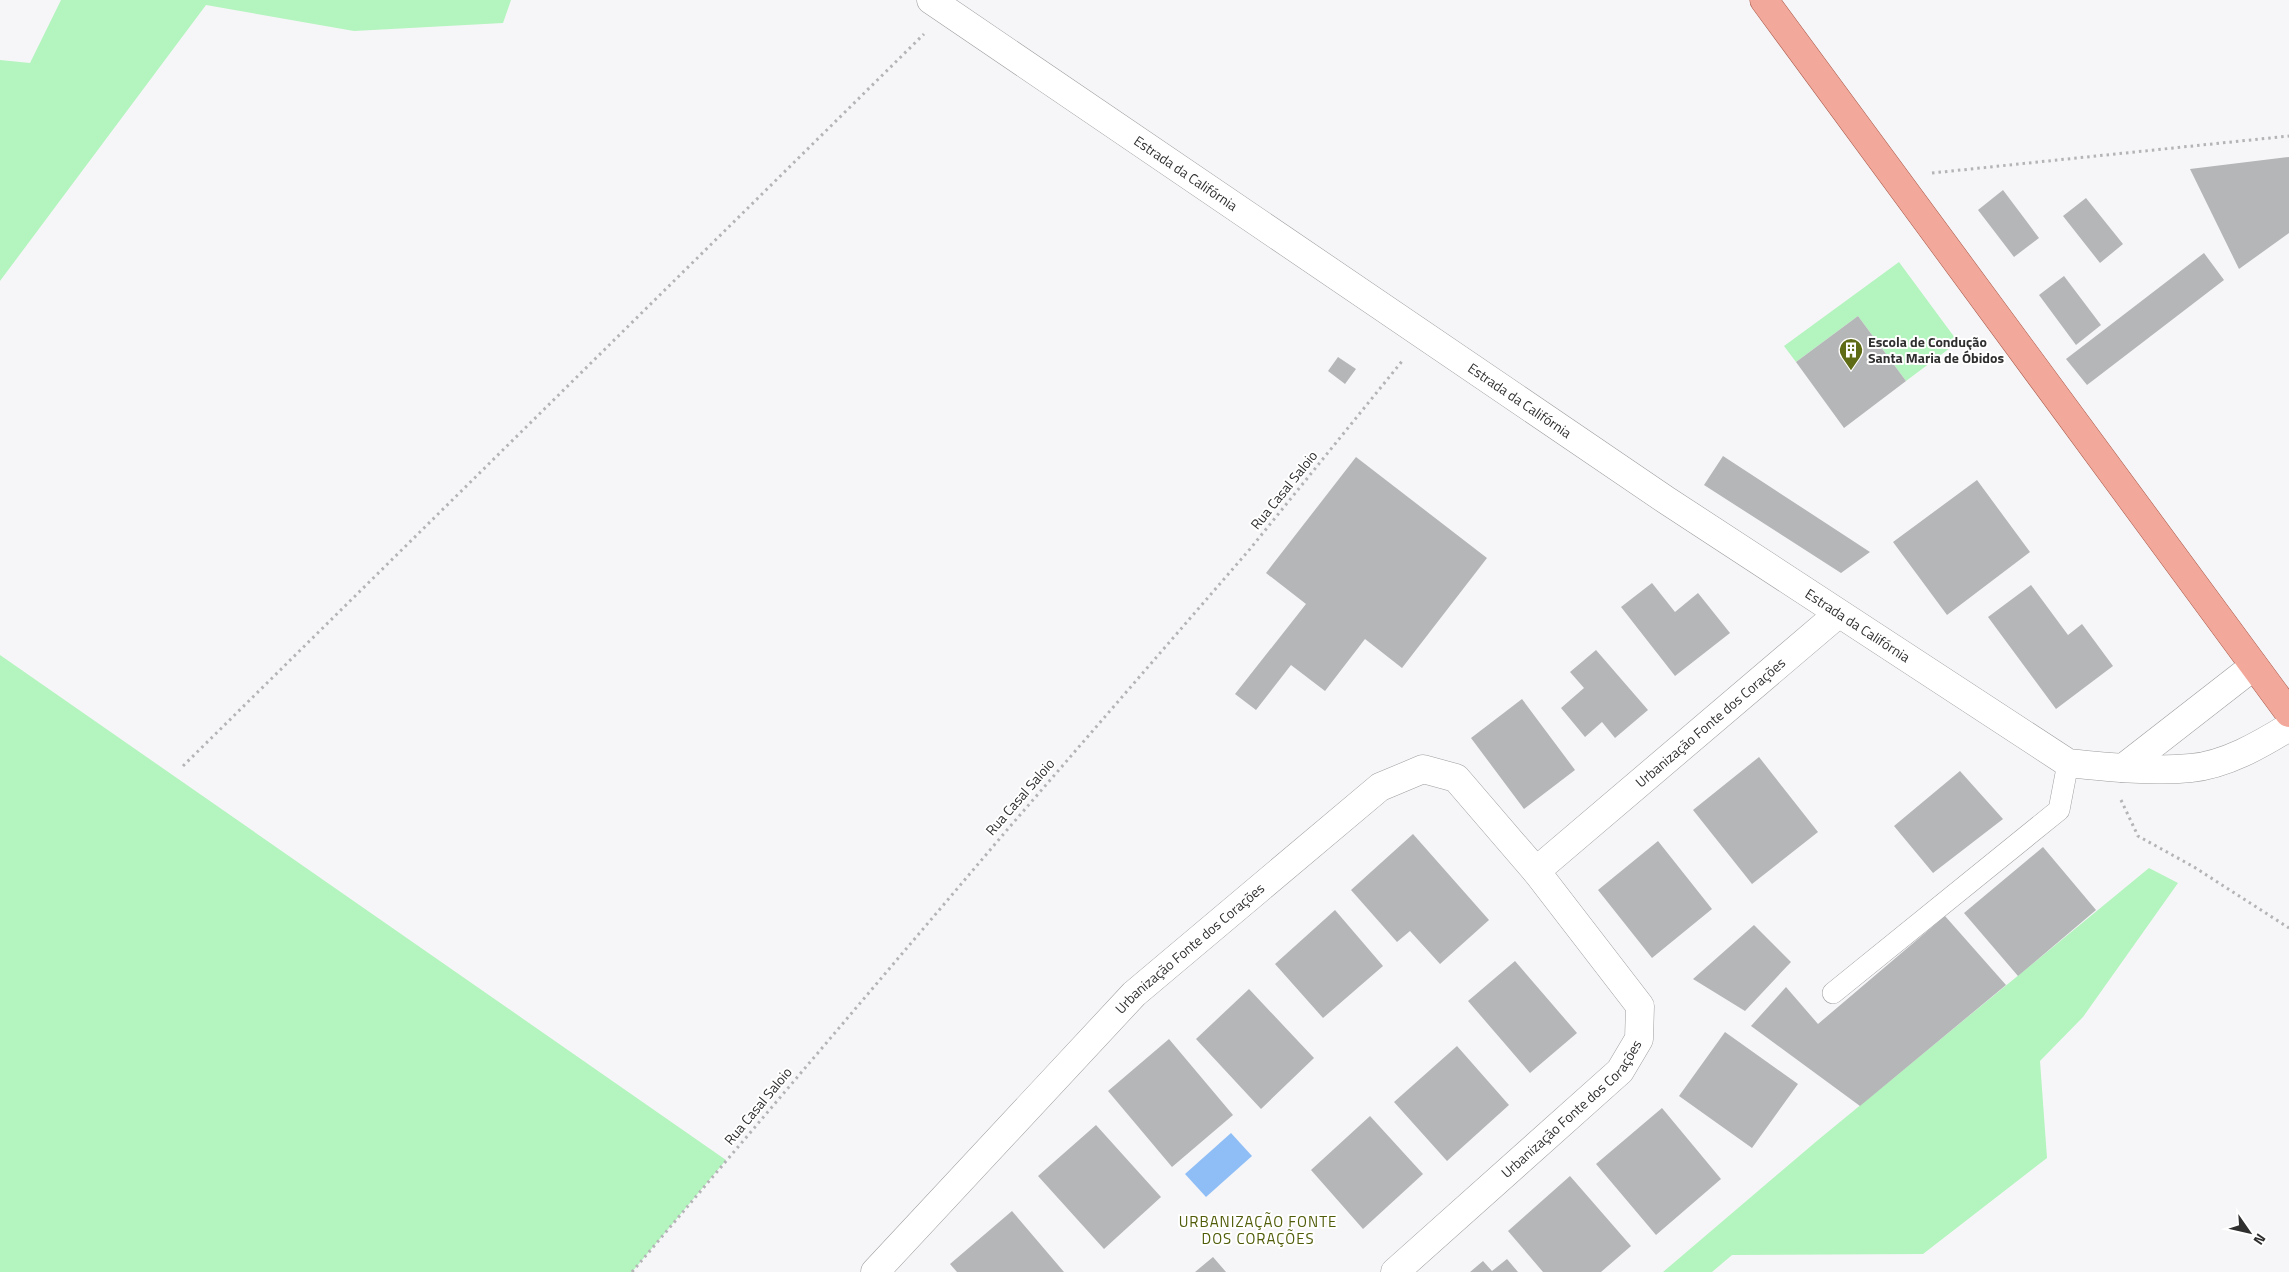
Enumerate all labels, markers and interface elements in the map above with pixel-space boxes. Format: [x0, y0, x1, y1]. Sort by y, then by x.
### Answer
street label: Estrada da Califórnia [1130, 130, 1242, 216]
place label: Escola de Condução Santa Maria de Óbidos [1868, 331, 2004, 368]
building icon: Escola de Condução Santa Maria de Óbidos [1838, 337, 1864, 371]
street label: Estrada da Califórnia [1464, 357, 1576, 443]
street label: Rua Casal Saloio [1245, 446, 1322, 534]
street label: Estrada da Califórnia [1801, 583, 1915, 667]
street label: Urbanização Fonte dos Corações [1630, 652, 1790, 792]
street label: Rua Casal Saloio [980, 753, 1059, 840]
street label: Urbanização Fonte dos Corações [1110, 878, 1269, 1018]
street label: Urbanização Fonte dos Corações [1496, 1035, 1646, 1183]
street label: Rua Casal Saloio [719, 1062, 797, 1149]
north arrow [2224, 1207, 2274, 1257]
district label: URBANIZAÇÃO FONTE DOS CORAÇÕES [1179, 1210, 1337, 1250]
text: N [2249, 1230, 2272, 1249]

